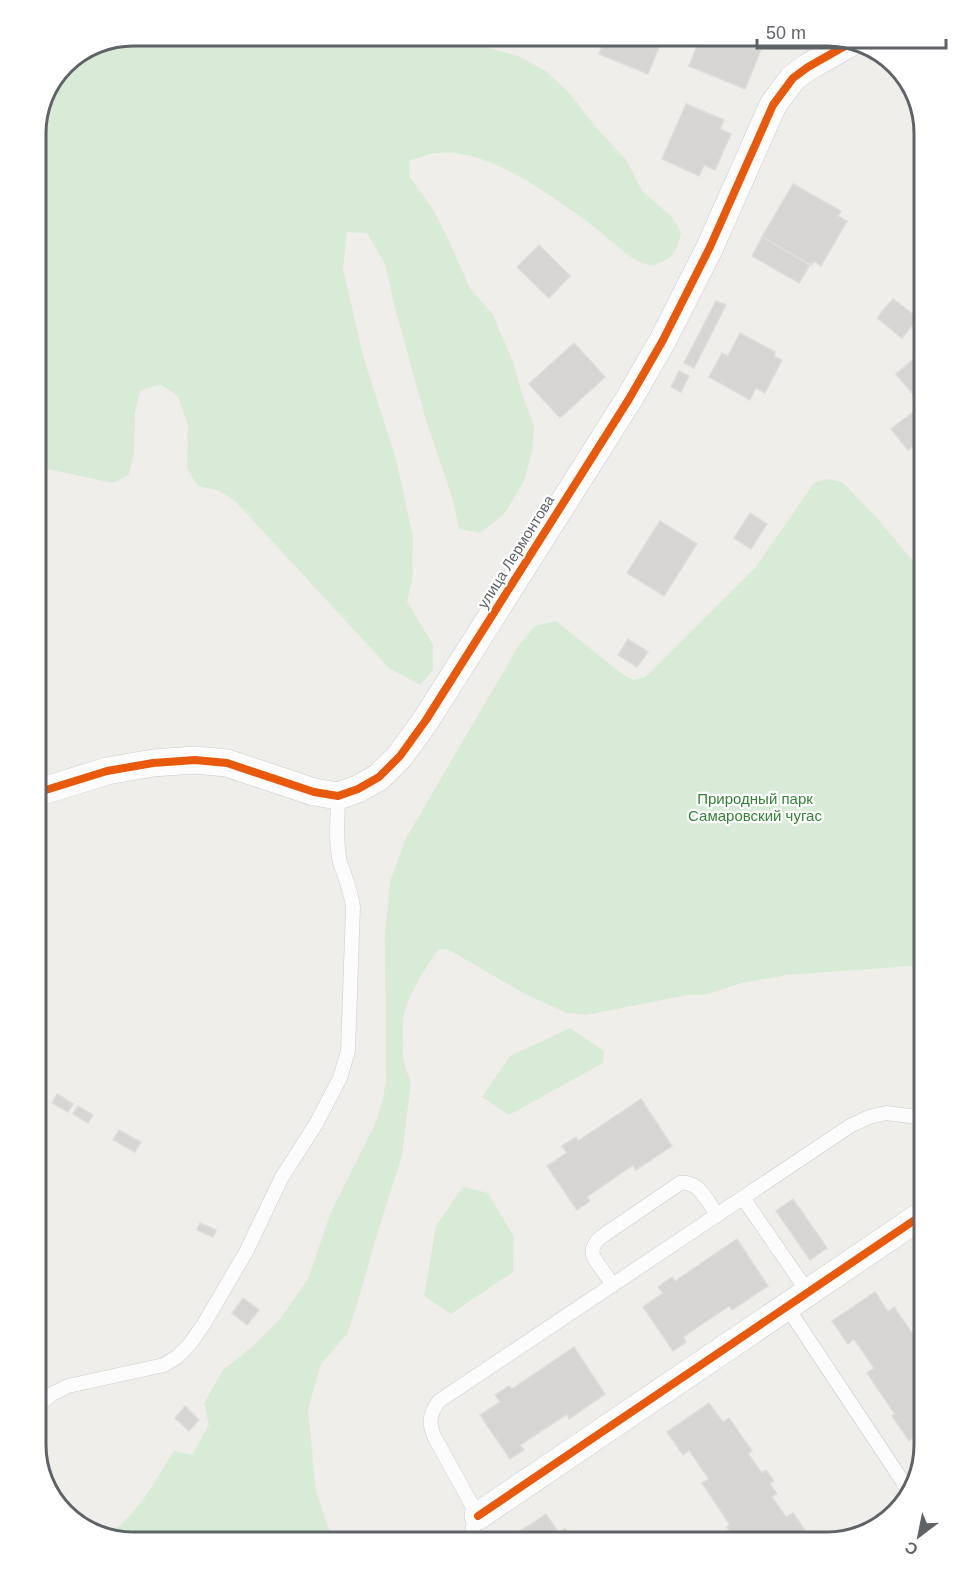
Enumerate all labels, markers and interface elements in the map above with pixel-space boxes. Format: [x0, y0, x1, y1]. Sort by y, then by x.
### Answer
scale bar [757, 12, 946, 50]
text: 50 m [766, 23, 806, 43]
street label: улица Лермонтова [474, 492, 558, 611]
park label: Природный парк Самаровский чугас [688, 790, 822, 824]
north arrow [889, 1506, 949, 1566]
text: С [902, 1538, 921, 1559]

